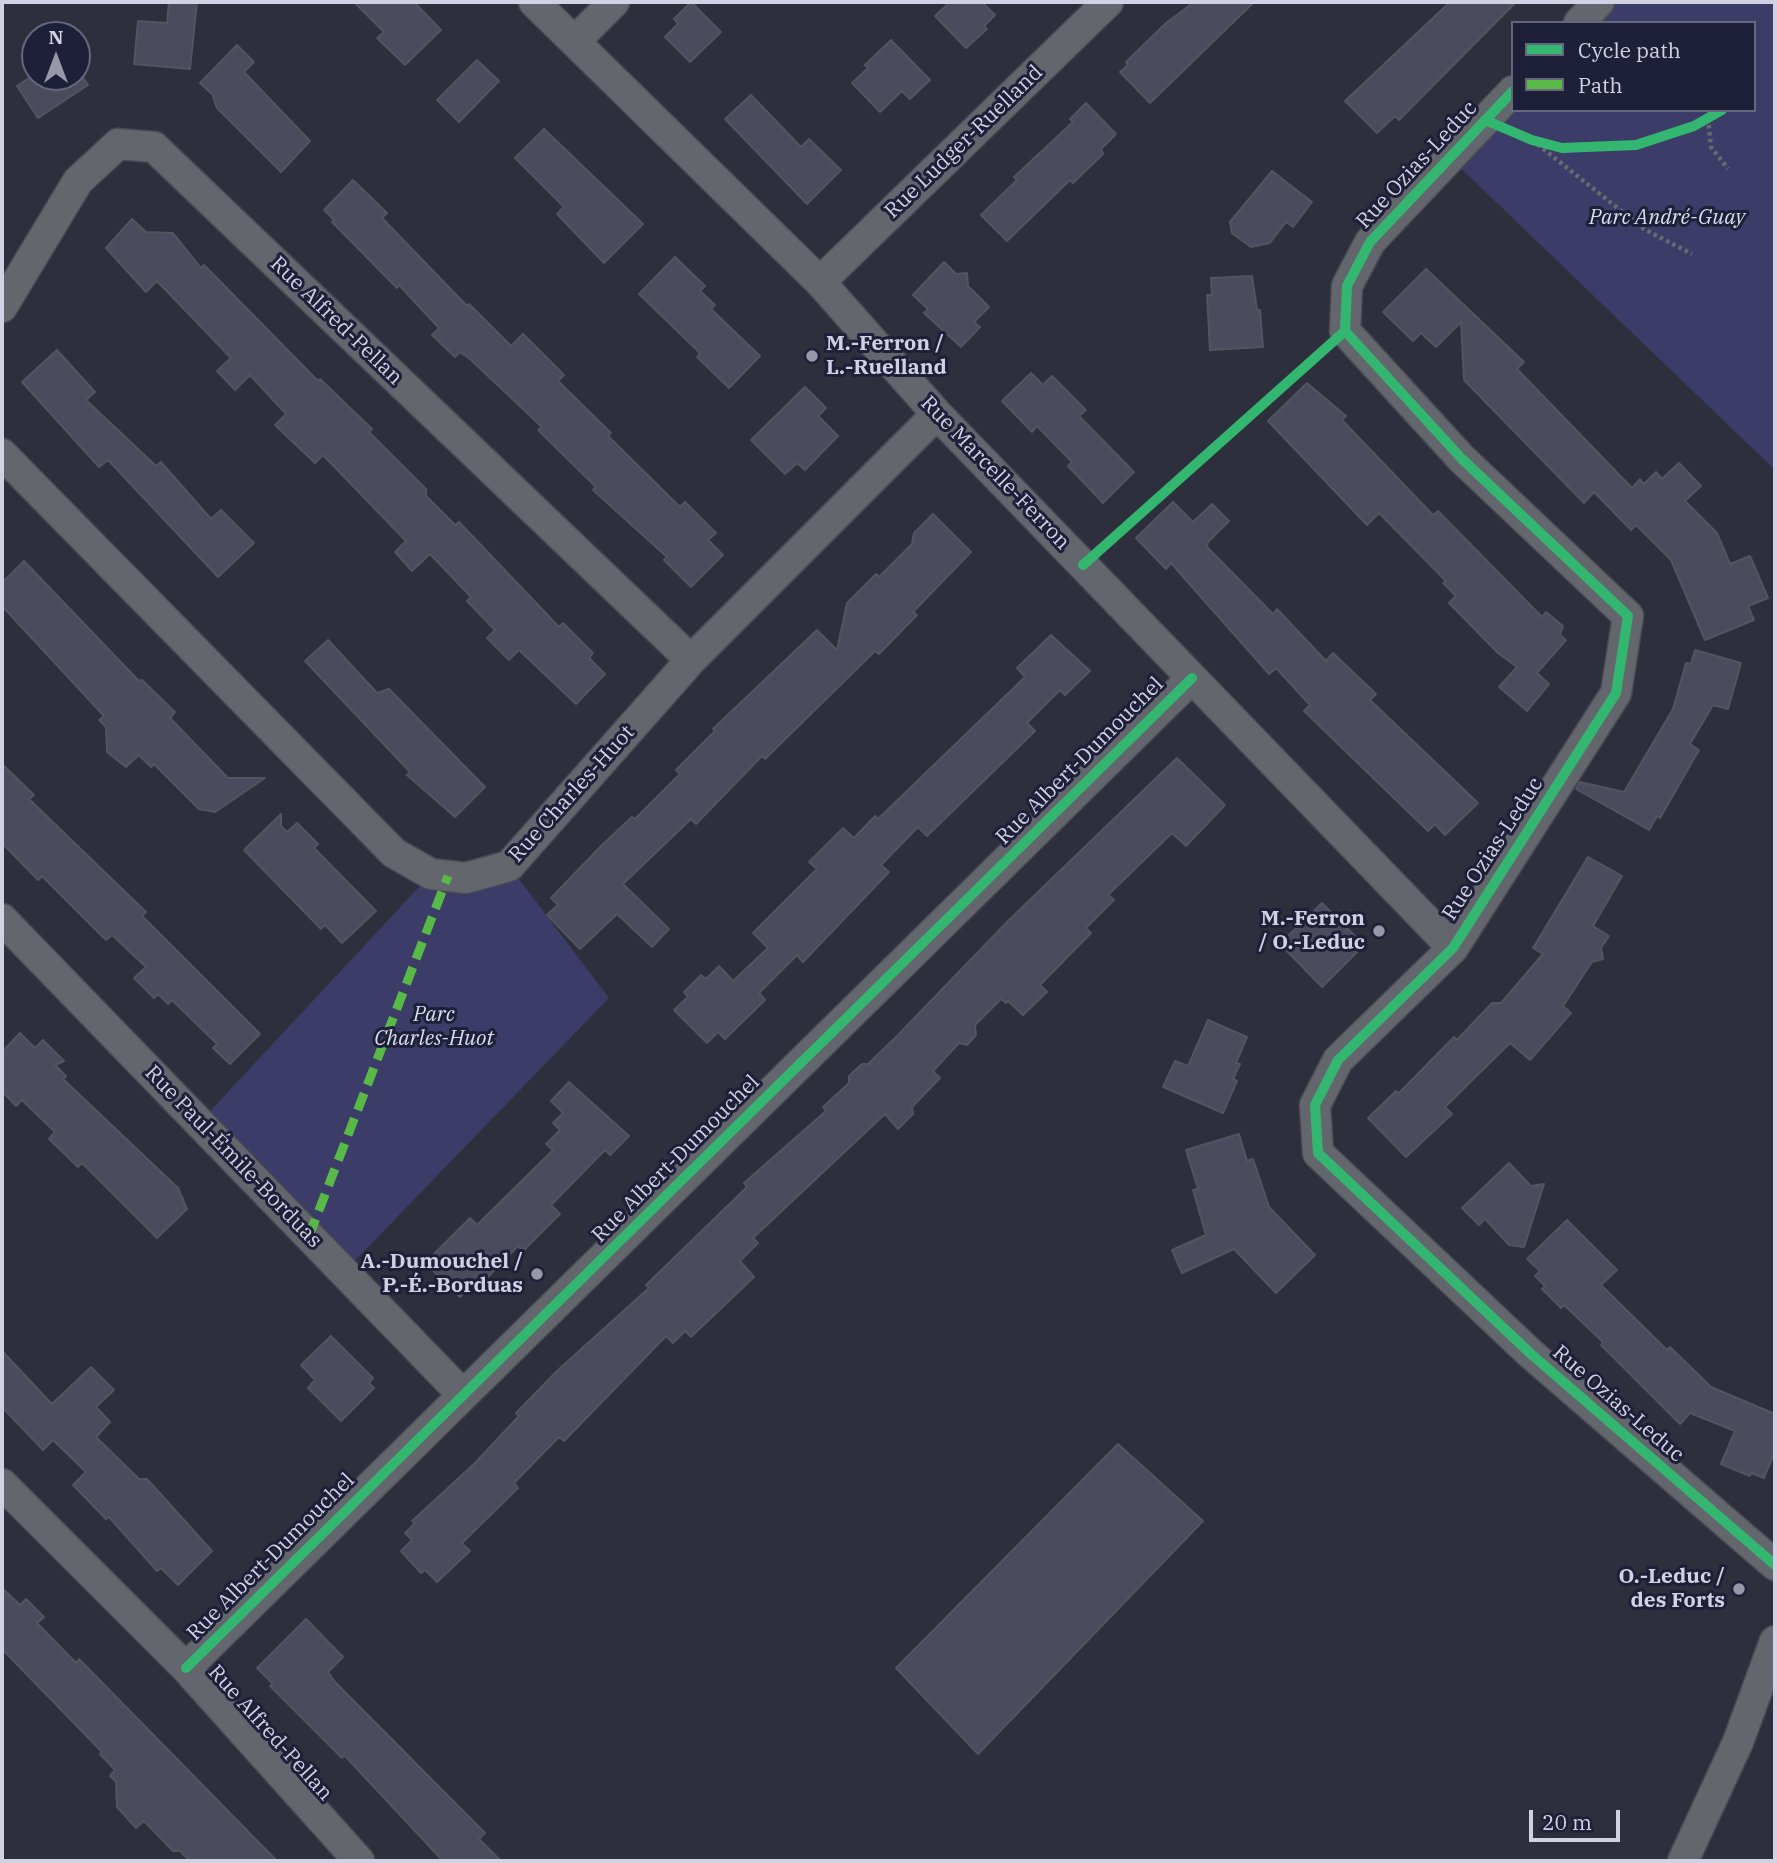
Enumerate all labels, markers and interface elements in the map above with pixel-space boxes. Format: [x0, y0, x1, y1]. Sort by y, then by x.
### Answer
north arrow [21, 21, 91, 91]
legend [1511, 21, 1756, 112]
text: N [48, 25, 64, 49]
text: Cycle path [1578, 36, 1681, 64]
street label: Rue Ludger-Ruelland [880, 60, 1048, 224]
text: Path [1578, 71, 1623, 99]
street label: Rue Ozias-Leduc [1351, 96, 1483, 234]
park label: Parc André-Guay [1589, 205, 1745, 231]
street label: Rue Alfred-Pellan [265, 251, 407, 391]
place label: M.-Ferron / L.-Ruelland [826, 331, 947, 381]
marker: M.-Ferron / L.-Ruelland [804, 348, 820, 364]
street label: Rue Marcelle-Ferron [915, 391, 1075, 555]
street label: Rue Albert-Dumouchel [991, 672, 1169, 850]
street label: Rue Charles-Huot [504, 720, 640, 868]
street label: Rue Ozias-Leduc [1437, 773, 1549, 925]
place label: M.-Ferron / O.-Leduc [1259, 906, 1365, 956]
marker: M.-Ferron / O.-Leduc [1371, 923, 1387, 939]
park label: Parc Charles-Huot [374, 1002, 494, 1052]
street label: Rue Paul-Émile-Borduas [139, 1061, 327, 1253]
street label: Rue Albert-Dumouchel [587, 1070, 765, 1248]
place label: A.-Dumouchel / P.-É.-Borduas [360, 1249, 523, 1299]
marker: A.-Dumouchel / P.-É.-Borduas [529, 1266, 545, 1282]
street label: Rue Ozias-Leduc [1547, 1340, 1689, 1468]
street label: Rue Albert-Dumouchel [182, 1468, 360, 1646]
place label: O.-Leduc / des Forts [1619, 1564, 1725, 1614]
marker: O.-Leduc / des Forts [1731, 1581, 1747, 1597]
street label: Rue Alfred-Pellan [202, 1660, 338, 1806]
scale bar [1532, 1797, 1623, 1841]
text: 20 m [1542, 1808, 1592, 1836]

